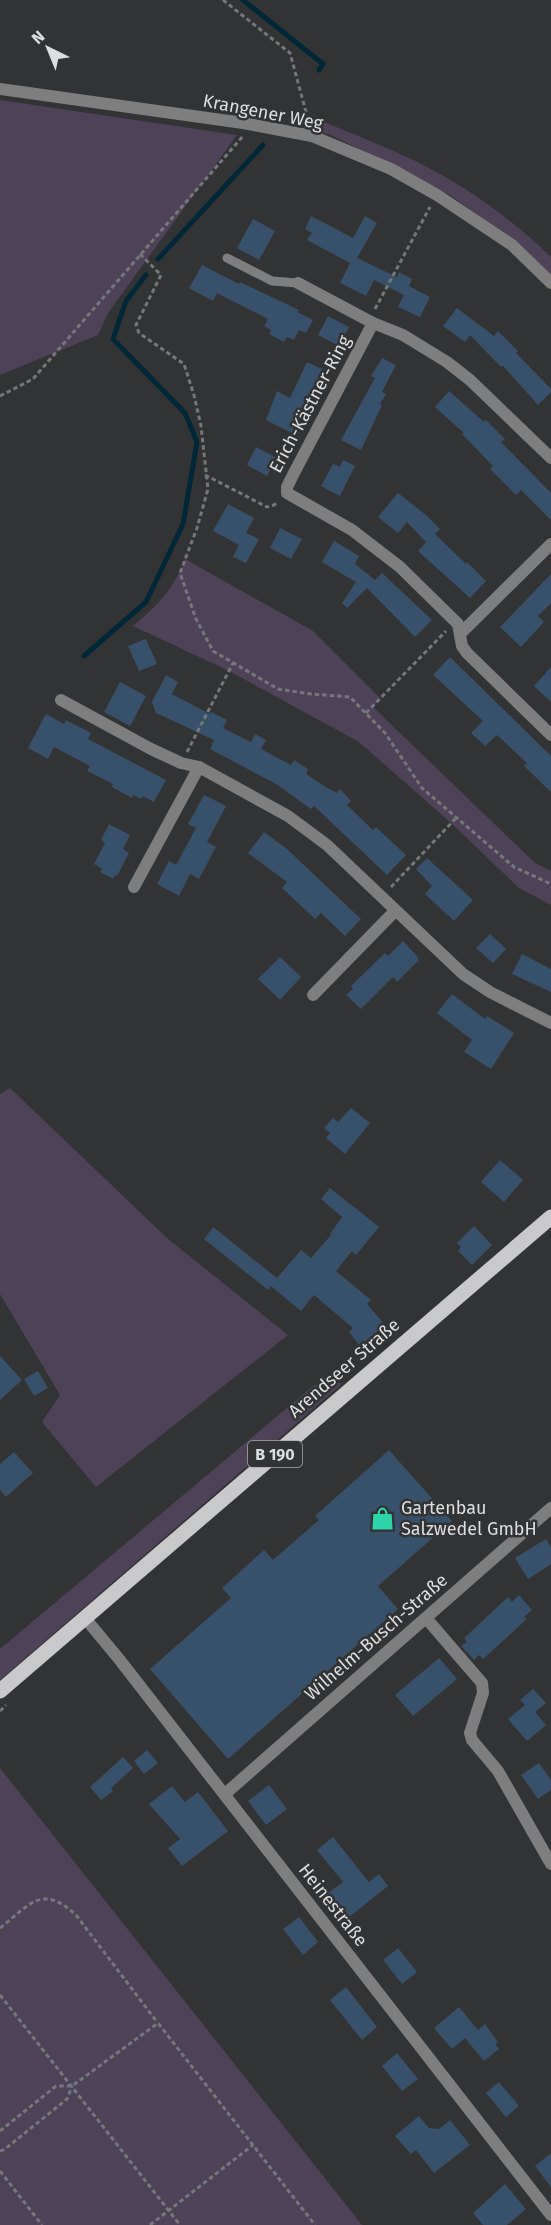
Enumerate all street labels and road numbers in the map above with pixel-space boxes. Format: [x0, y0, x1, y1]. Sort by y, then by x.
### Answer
street label: Krangener Weg [201, 90, 326, 135]
street label: Erich-Kästner-Ring [264, 331, 356, 477]
street label: Arendseer Straße [284, 1314, 404, 1422]
road number: B 190 [248, 1441, 302, 1467]
street label: Wilhelm-Busch-Straße [300, 1569, 452, 1705]
street label: Heinestraße [294, 1859, 372, 1951]

